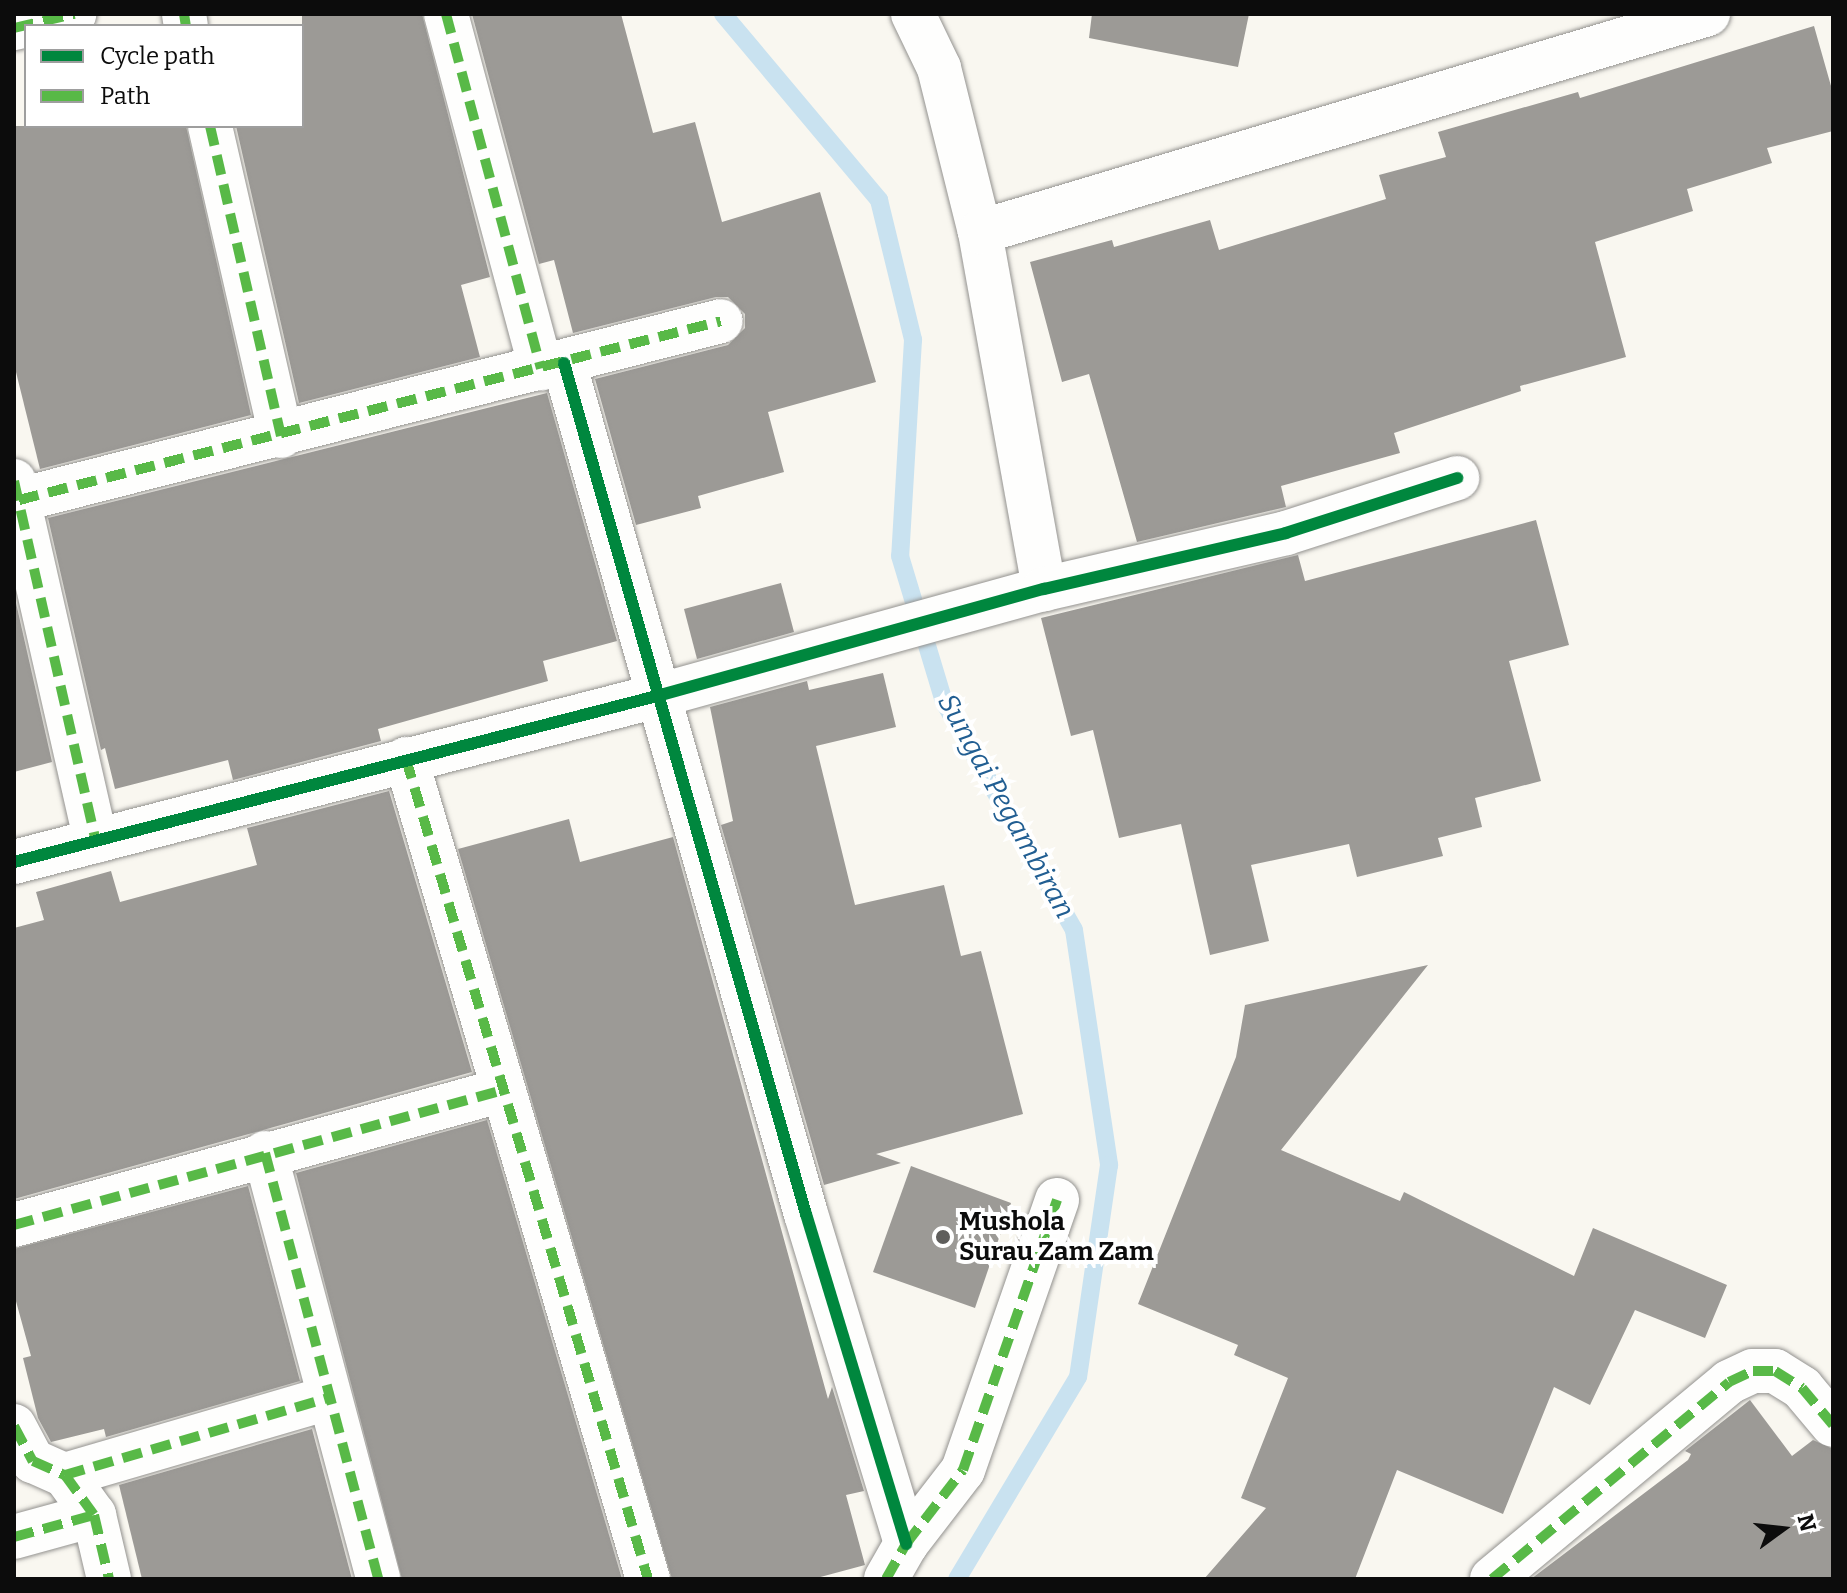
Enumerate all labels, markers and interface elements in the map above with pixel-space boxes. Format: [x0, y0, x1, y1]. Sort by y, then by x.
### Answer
legend [24, 24, 304, 128]
text: Cycle path [100, 42, 215, 70]
text: Path [100, 82, 150, 110]
water label: Sungai Pegambiran [930, 688, 1082, 924]
place label: Mushola Surau Zam Zam [959, 1206, 1154, 1268]
marker: Mushola Surau Zam Zam [934, 1228, 952, 1246]
north arrow [1743, 1489, 1823, 1569]
text: N [1791, 1511, 1822, 1534]

